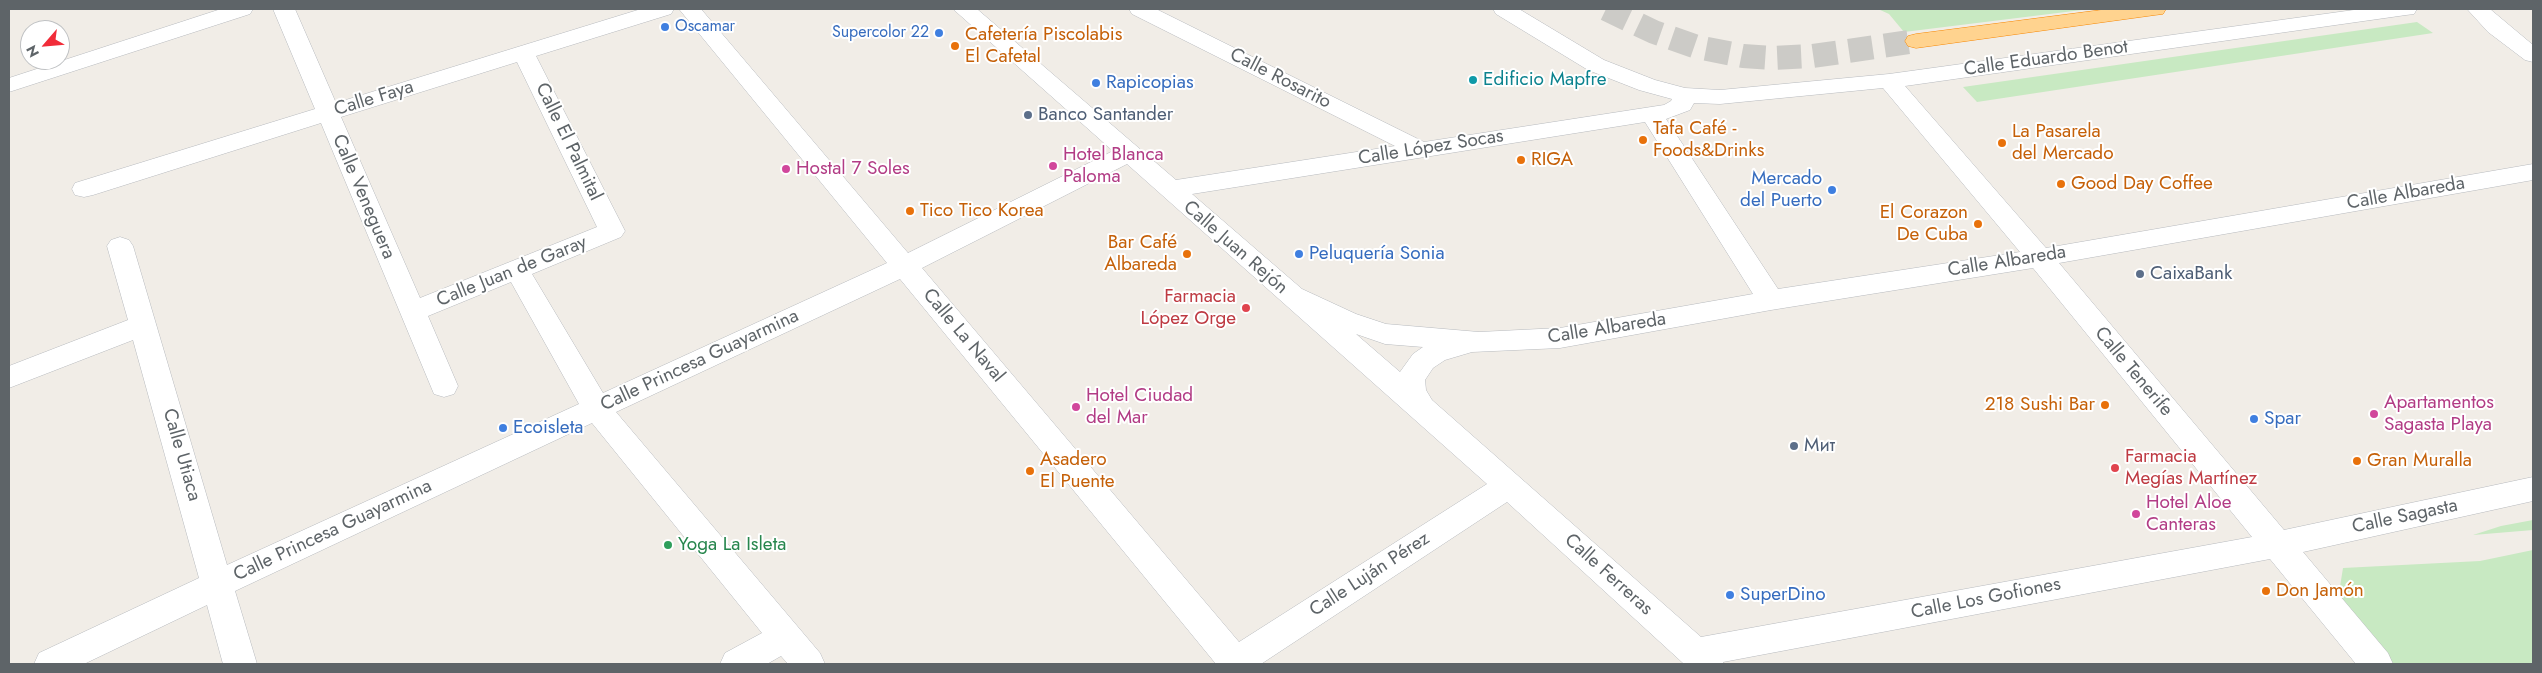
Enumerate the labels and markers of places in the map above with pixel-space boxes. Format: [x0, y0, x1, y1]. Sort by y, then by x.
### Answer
place label: Oscamar [675, 17, 735, 37]
marker: Oscamar [659, 21, 671, 33]
place label: Supercolor 22 [832, 23, 929, 43]
place label: Cafetería Piscolabis El Cafetal [965, 24, 1122, 68]
marker: Supercolor 22 [933, 27, 945, 39]
marker: Cafetería Piscolabis El Cafetal [949, 40, 961, 52]
place label: Edificio Mapfre [1483, 69, 1606, 91]
place label: Rapicopias [1106, 72, 1194, 94]
marker: Edificio Mapfre [1467, 74, 1479, 86]
marker: Rapicopias [1090, 77, 1102, 89]
place label: Banco Santander [1038, 104, 1173, 126]
marker: Banco Santander [1022, 109, 1034, 121]
place label: Tafa Café - Foods&Drinks [1653, 118, 1764, 162]
place label: La Pasarela del Mercado [2012, 121, 2114, 165]
marker: Tafa Café - Foods&Drinks [1637, 134, 1649, 146]
marker: La Pasarela del Mercado [1996, 137, 2008, 149]
place label: Hotel Blanca Paloma [1063, 144, 1164, 188]
place label: RIGA [1531, 149, 1573, 171]
marker: RIGA [1515, 154, 1527, 166]
place label: Hostal 7 Soles [796, 158, 910, 180]
marker: Hotel Blanca Paloma [1047, 160, 1059, 172]
marker: Hostal 7 Soles [780, 163, 792, 175]
place label: Mercado del Puerto [1740, 168, 1822, 212]
place label: Good Day Coffee [2071, 173, 2213, 195]
marker: Good Day Coffee [2055, 178, 2067, 190]
marker: Mercado del Puerto [1826, 184, 1838, 196]
place label: Tico Tico Korea [920, 200, 1044, 222]
place label: El Corazon De Cuba [1880, 202, 1968, 246]
marker: Tico Tico Korea [904, 205, 916, 217]
marker: El Corazon De Cuba [1972, 218, 1984, 230]
place label: Bar Café Albareda [1104, 232, 1177, 276]
place label: Peluquería Sonia [1309, 243, 1445, 265]
marker: Bar Café Albareda [1181, 248, 1193, 260]
marker: Peluquería Sonia [1293, 248, 1305, 260]
place label: CaixaBank [2150, 263, 2232, 285]
marker: CaixaBank [2134, 268, 2146, 280]
place label: Farmacia López Orge [1140, 286, 1236, 330]
marker: Farmacia López Orge [1240, 302, 1252, 314]
place label: Hotel Ciudad del Mar [1086, 385, 1193, 429]
place label: Apartamentos Sagasta Playa [2384, 392, 2494, 436]
place label: 218 Sushi Bar [1985, 394, 2095, 416]
marker: 218 Sushi Bar [2099, 399, 2111, 411]
marker: Hotel Ciudad del Mar [1070, 401, 1082, 413]
place label: Spar [2264, 408, 2301, 430]
marker: Apartamentos Sagasta Playa [2368, 408, 2380, 420]
marker: Spar [2248, 413, 2260, 425]
place label: Ecoisleta [513, 417, 583, 439]
marker: Ecoisleta [497, 422, 509, 434]
place label: Мит [1804, 435, 1835, 457]
marker: Мит [1788, 440, 1800, 452]
place label: Farmacia Megías Martínez [2125, 446, 2257, 490]
place label: Asadero El Puente [1040, 449, 1115, 493]
place label: Gran Muralla [2367, 450, 2472, 472]
marker: Gran Muralla [2351, 455, 2363, 467]
marker: Farmacia Megías Martínez [2109, 462, 2121, 474]
marker: Asadero El Puente [1024, 465, 1036, 477]
place label: Hotel Aloe Canteras [2146, 492, 2231, 536]
marker: Hotel Aloe Canteras [2130, 508, 2142, 520]
place label: Yoga La Isleta [678, 534, 786, 556]
marker: Yoga La Isleta [662, 539, 674, 551]
place label: Don Jamón [2276, 580, 2364, 602]
place label: SuperDino [1740, 584, 1826, 606]
marker: Don Jamón [2260, 585, 2272, 597]
marker: SuperDino [1724, 589, 1736, 601]

